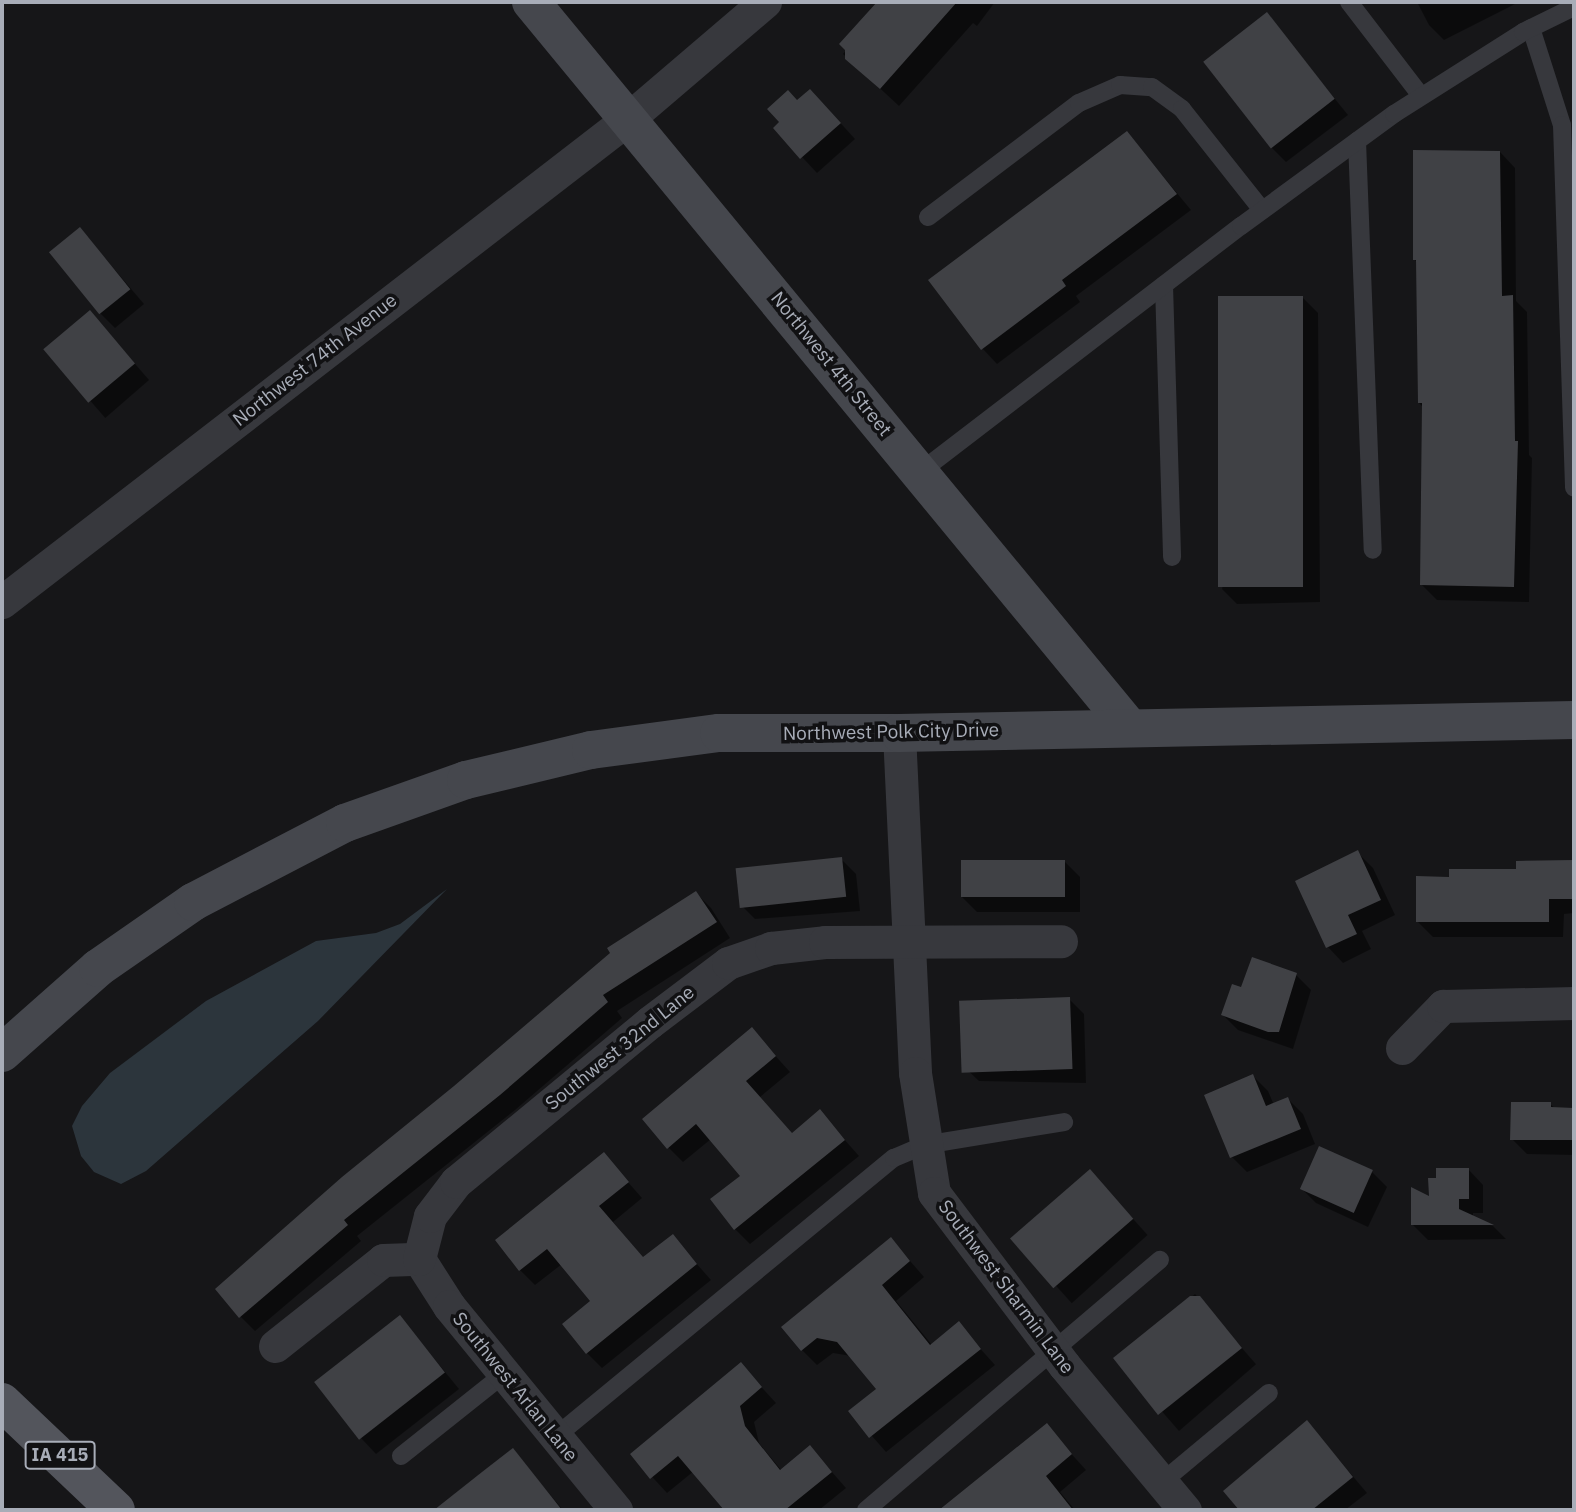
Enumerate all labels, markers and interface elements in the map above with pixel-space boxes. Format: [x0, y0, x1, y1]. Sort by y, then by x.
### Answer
street label: Northwest 4th Street [766, 287, 896, 441]
street label: Northwest 74th Avenue [228, 289, 402, 431]
street label: Northwest Polk City Drive [783, 719, 999, 745]
street label: Southwest 32nd Lane [541, 981, 699, 1115]
street label: Southwest Sharmin Lane [933, 1196, 1079, 1378]
street label: Southwest Arlan Lane [448, 1308, 582, 1466]
road number: IA 415 [23, 1440, 97, 1470]

